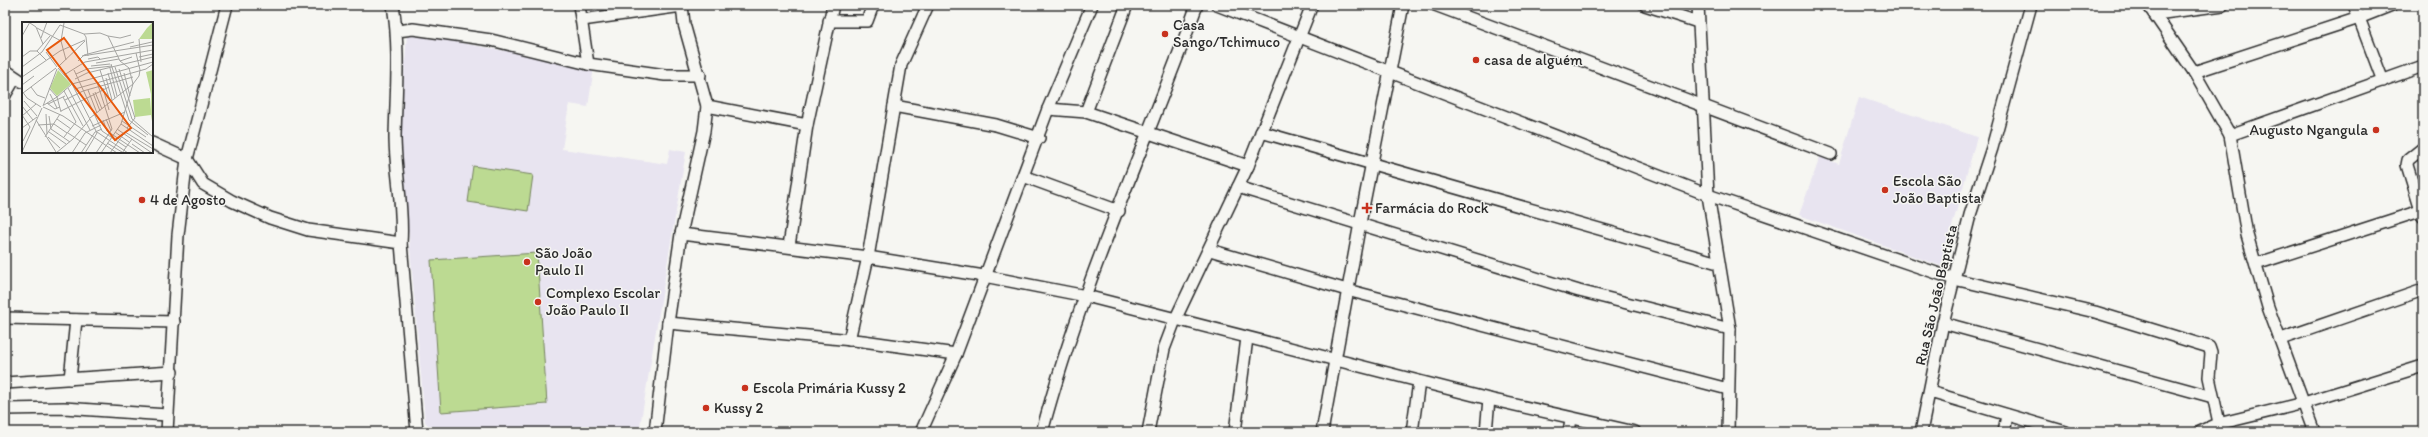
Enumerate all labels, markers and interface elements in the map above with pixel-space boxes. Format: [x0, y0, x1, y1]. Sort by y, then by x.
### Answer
place label: Casa Sango/Tchimuco [1173, 16, 1280, 51]
inset map [22, 22, 153, 153]
marker: Casa Sango/Tchimuco [1160, 29, 1170, 39]
place label: casa de alguém [1484, 51, 1583, 69]
marker: casa de alguém [1471, 55, 1481, 65]
place label: Augusto Ngangula [2249, 121, 2368, 139]
marker: Augusto Ngangula [2371, 125, 2381, 135]
place label: Escola São João Baptista [1893, 172, 1982, 207]
marker: Escola São João Baptista [1880, 185, 1890, 195]
place label: 4 de Agosto [150, 191, 226, 209]
marker: 4 de Agosto [137, 195, 147, 205]
place label: Farmácia do Rock [1375, 199, 1489, 217]
marker: Farmácia do Rock [1362, 203, 1372, 213]
street label: Rua São João Baptista [1911, 222, 1961, 367]
place label: São João Paulo II [535, 244, 592, 279]
marker: São João Paulo II [522, 257, 532, 267]
place label: Complexo Escolar João Paulo II [546, 284, 660, 319]
marker: Complexo Escolar João Paulo II [533, 297, 543, 307]
place label: Escola Primária Kussy 2 [753, 379, 906, 397]
marker: Escola Primária Kussy 2 [740, 383, 750, 393]
place label: Kussy 2 [714, 399, 763, 417]
marker: Kussy 2 [701, 403, 711, 413]

